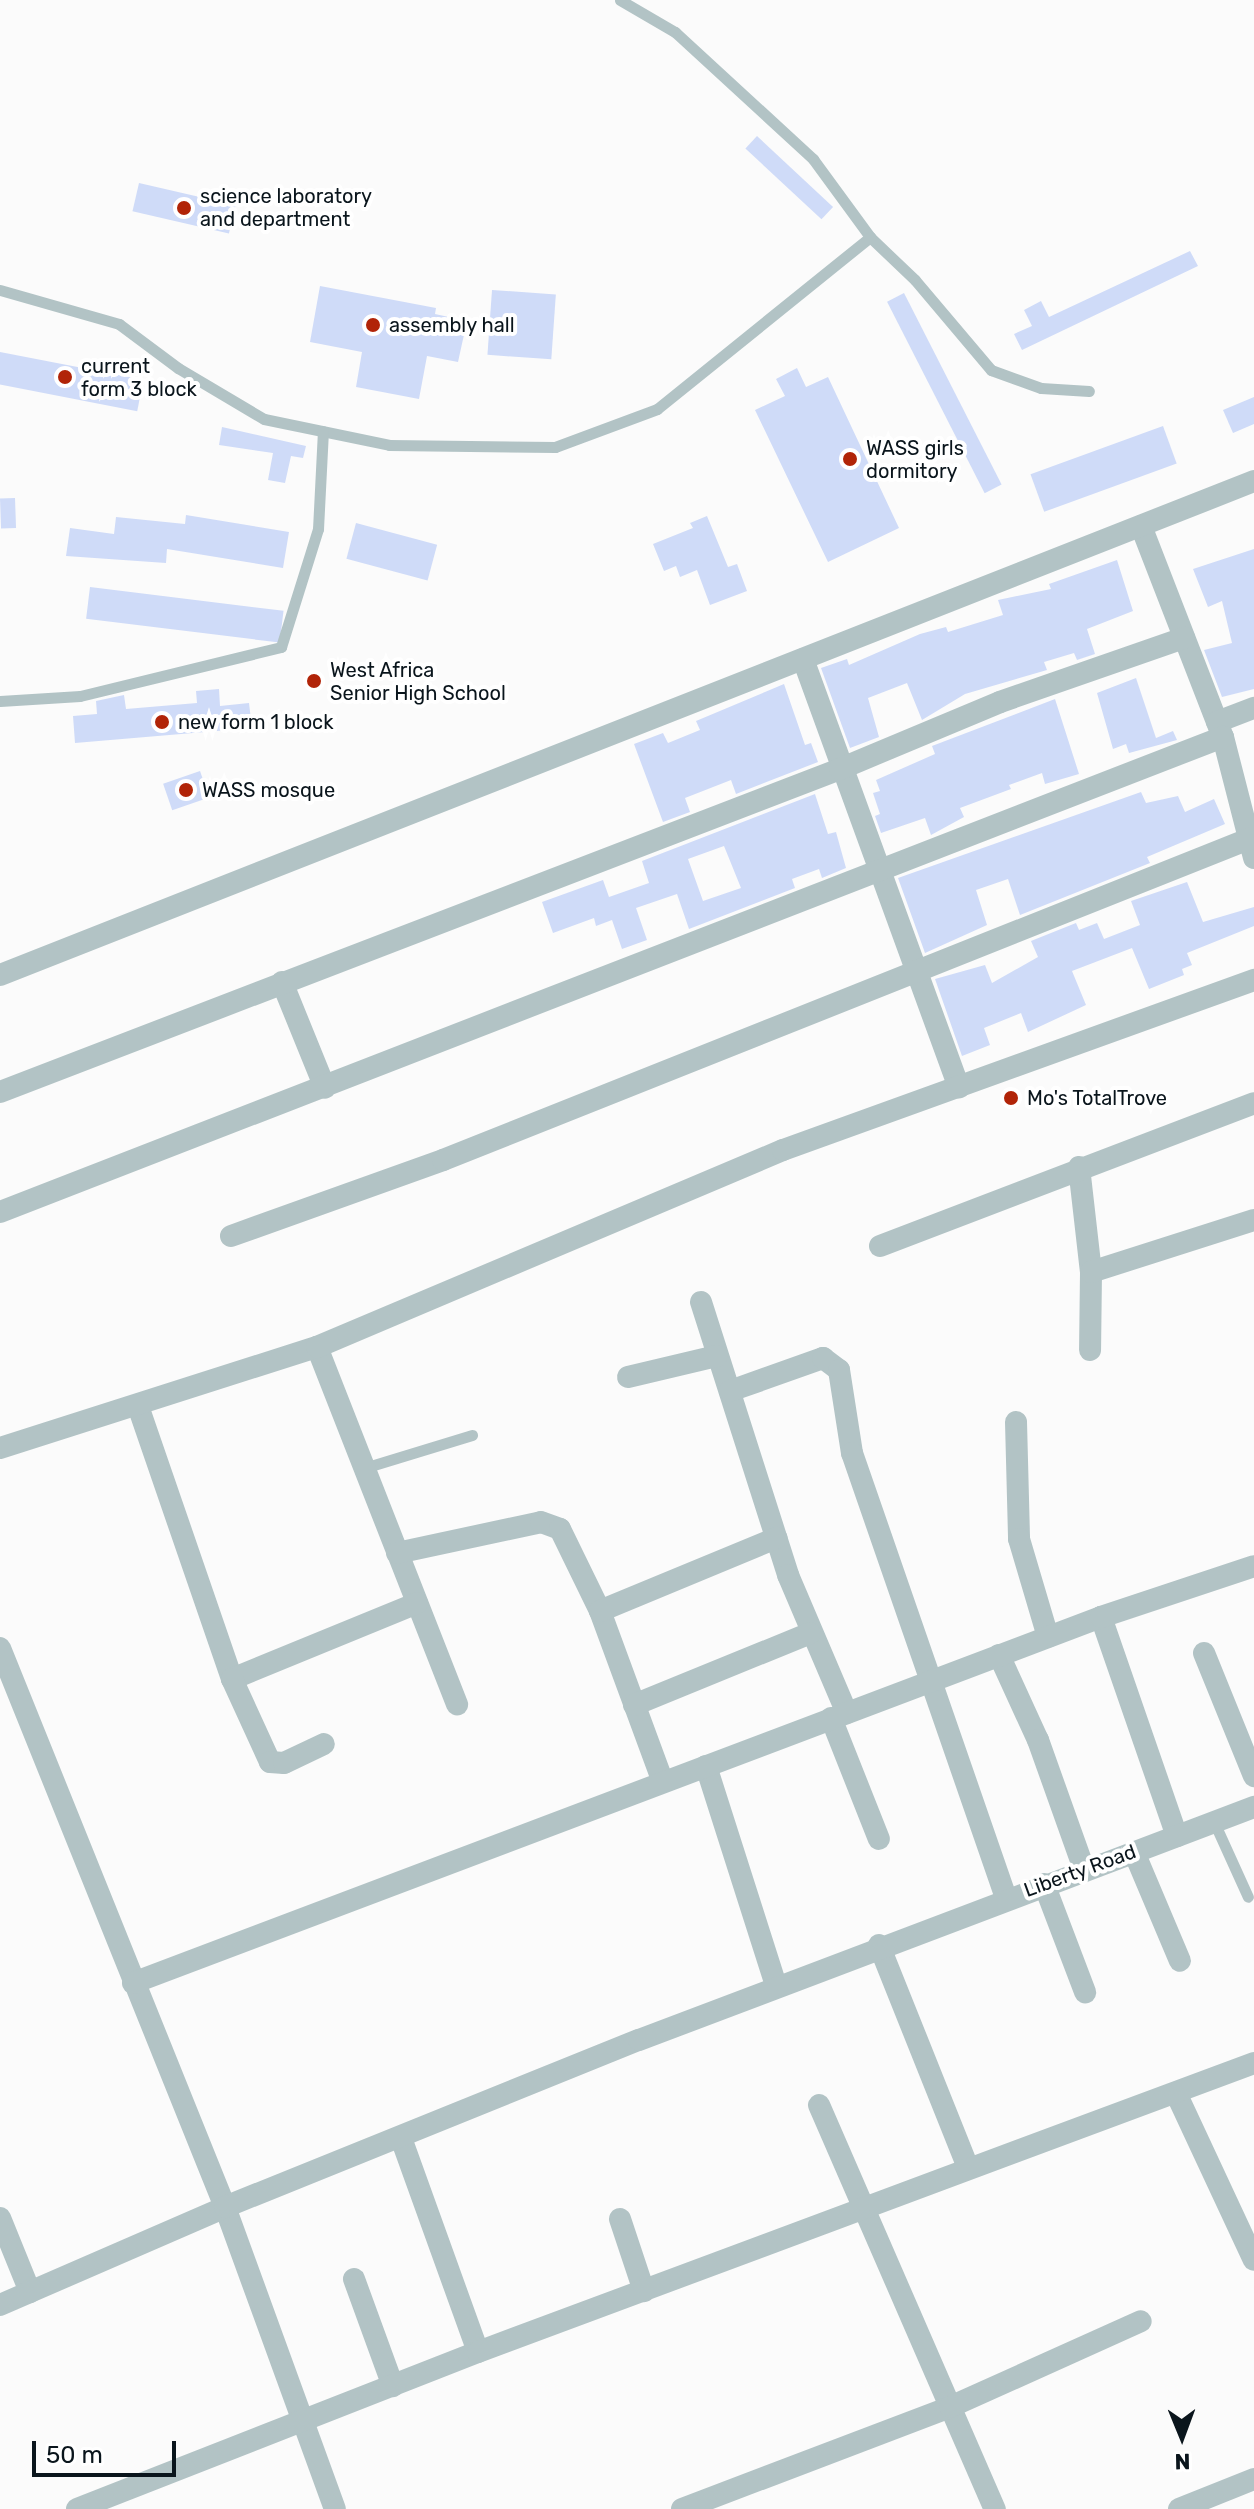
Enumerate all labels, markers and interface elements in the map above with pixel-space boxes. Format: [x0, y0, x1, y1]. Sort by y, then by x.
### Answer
place label: science laboratory and department [200, 184, 372, 231]
marker: science laboratory and department [175, 199, 193, 217]
place label: assembly hall [389, 313, 515, 337]
marker: assembly hall [364, 316, 382, 334]
place label: current form 3 block [81, 354, 197, 401]
marker: current form 3 block [56, 368, 74, 386]
place label: WASS girls dormitory [866, 436, 964, 483]
marker: WASS girls dormitory [841, 450, 859, 468]
place label: West Africa Senior High School [330, 658, 506, 705]
marker: West Africa Senior High School [305, 672, 323, 690]
place label: new form 1 block [178, 710, 334, 734]
marker: new form 1 block [153, 713, 171, 731]
place label: WASS mosque [202, 778, 335, 802]
marker: WASS mosque [177, 781, 195, 799]
place label: Mo's TotalTrove [1027, 1086, 1168, 1110]
marker: Mo's TotalTrove [1002, 1089, 1020, 1107]
street label: Liberty Road [1020, 1840, 1140, 1902]
north arrow [1142, 2397, 1222, 2477]
scale bar [36, 2425, 180, 2475]
text: 50 m [46, 2441, 103, 2469]
text: N [1174, 2448, 1191, 2475]

